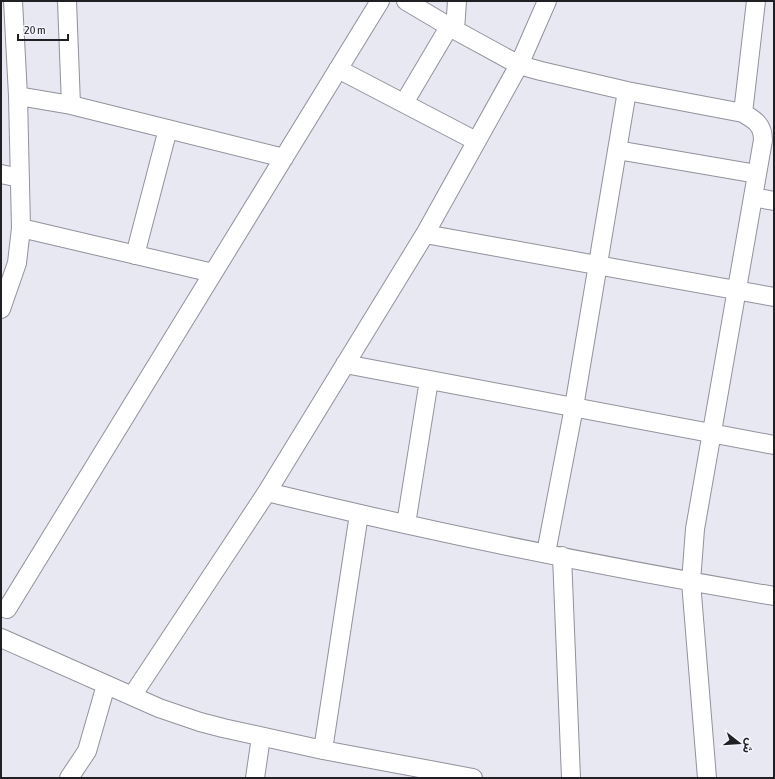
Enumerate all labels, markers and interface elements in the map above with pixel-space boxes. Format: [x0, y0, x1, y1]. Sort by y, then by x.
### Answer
scale bar [18, 16, 68, 42]
text: 20 m [24, 23, 46, 37]
north arrow [719, 723, 759, 763]
text: ش [740, 737, 757, 755]

